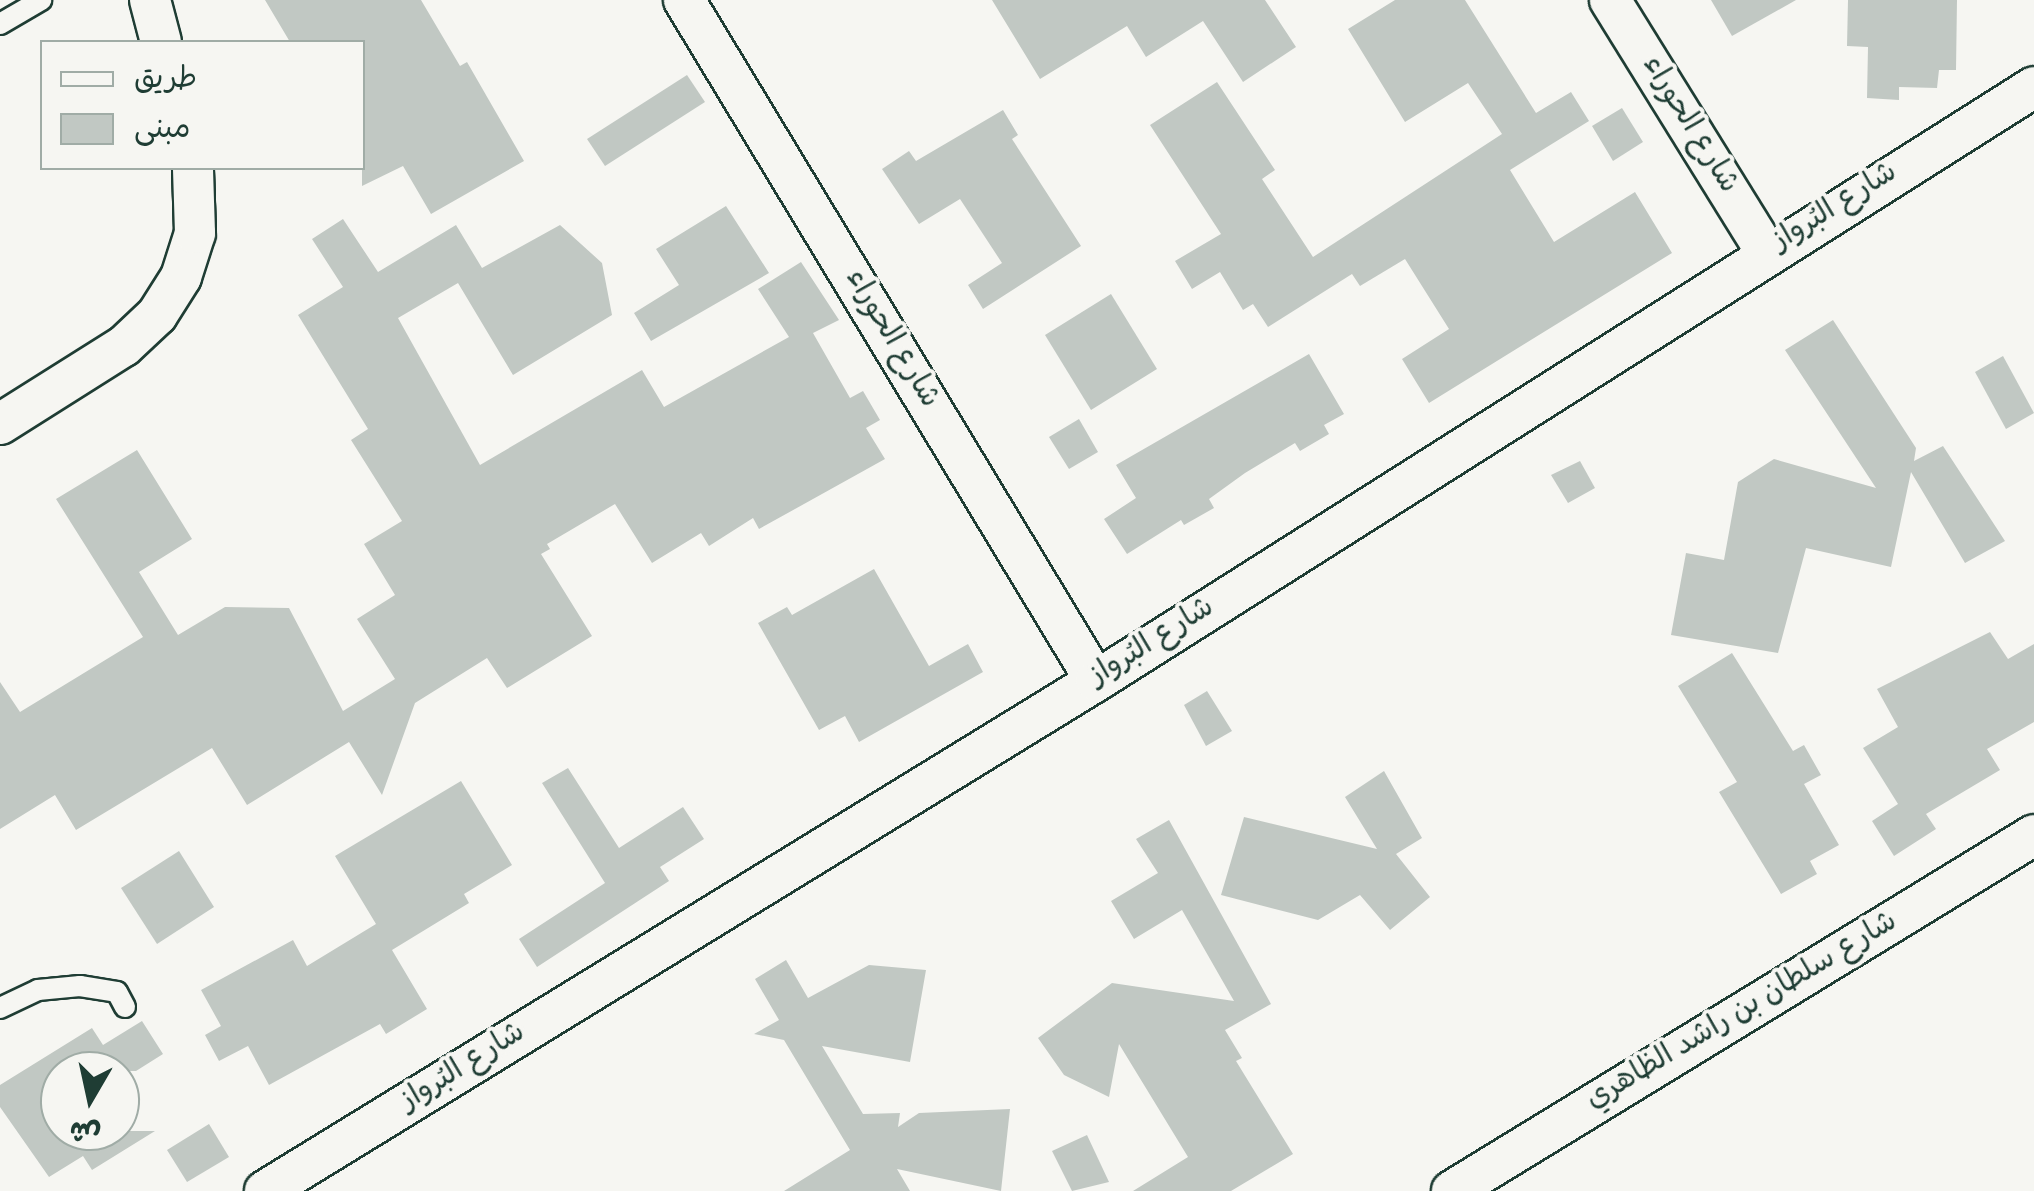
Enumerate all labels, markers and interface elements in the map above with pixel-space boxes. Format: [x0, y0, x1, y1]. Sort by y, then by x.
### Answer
legend [40, 40, 365, 170]
street label: شارع الحوراء [1632, 51, 1744, 201]
text: طريق [134, 64, 197, 99]
text: مبنى [134, 114, 190, 149]
street label: شارع البُرواز [1767, 157, 1905, 261]
street label: شارع الحوراء [835, 264, 945, 416]
street label: شارع البُرواز [1084, 592, 1222, 696]
street label: شارع سلطان بن راشد الظاهري [1581, 906, 1905, 1120]
street label: شارع البُرواز [395, 1017, 533, 1121]
north arrow [40, 1051, 140, 1151]
text: ش [68, 1110, 103, 1148]

